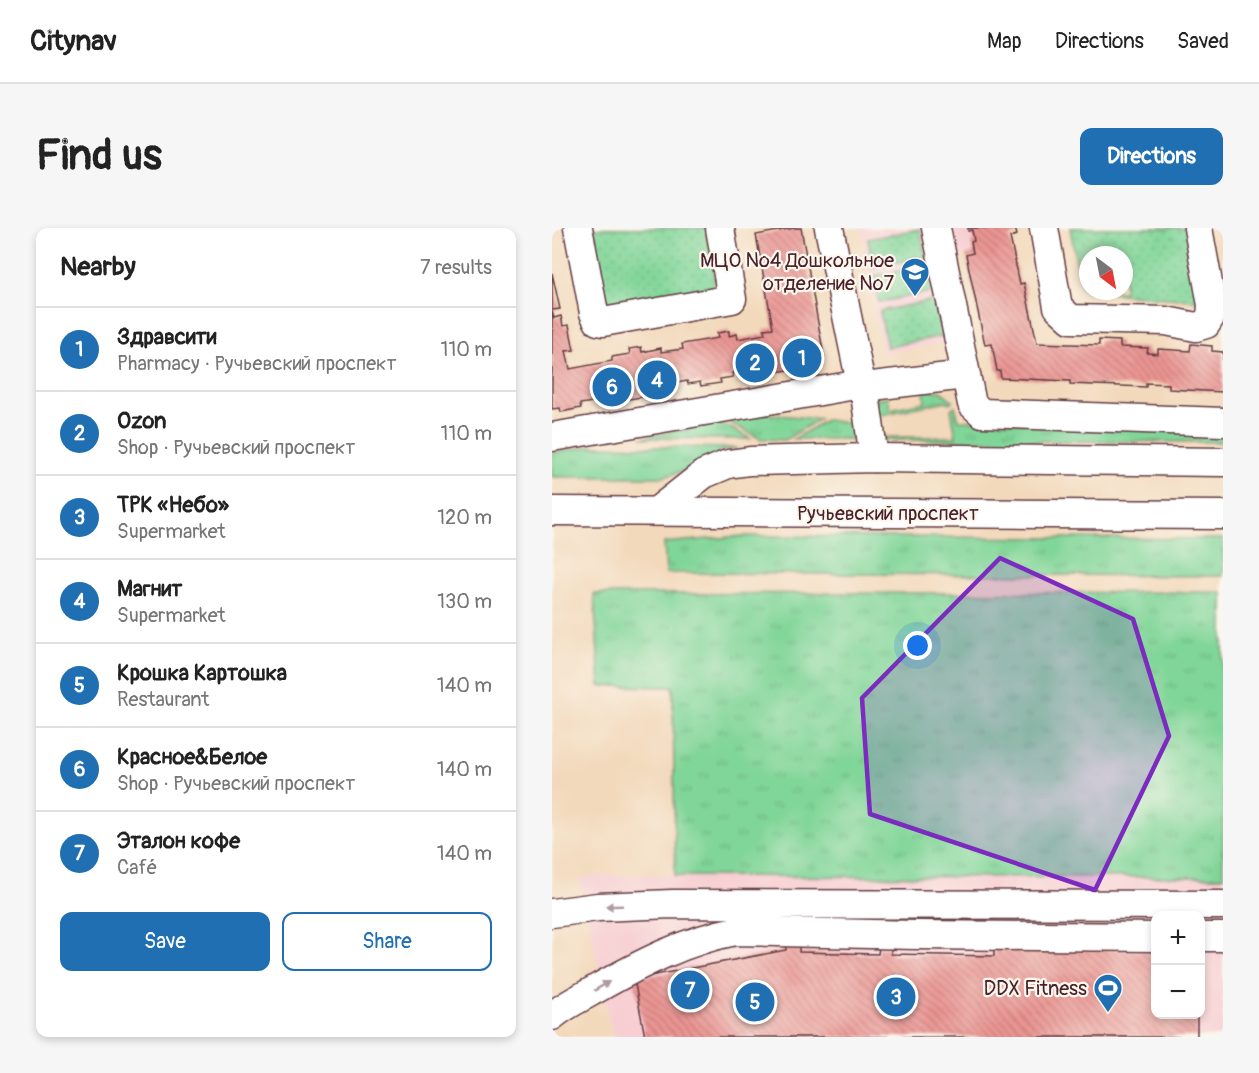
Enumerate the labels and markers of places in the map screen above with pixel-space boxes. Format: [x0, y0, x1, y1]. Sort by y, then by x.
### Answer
place label: МЦО №4 Дошкольное отделение №7 [700, 248, 894, 296]
school or university icon: МЦО №4 Дошкольное отделение №7 [899, 256, 931, 298]
pin: 1 [782, 336, 822, 380]
pin: 2 [736, 340, 774, 386]
pin: 4 [638, 358, 676, 402]
pin: 6 [592, 364, 632, 410]
pin: 7 [670, 968, 710, 1012]
sports icon: DDX Fitness [1092, 972, 1124, 1014]
pin: 3 [876, 974, 916, 1020]
place label: DDX Fitness [984, 976, 1087, 1001]
pin: 5 [736, 980, 774, 1024]

